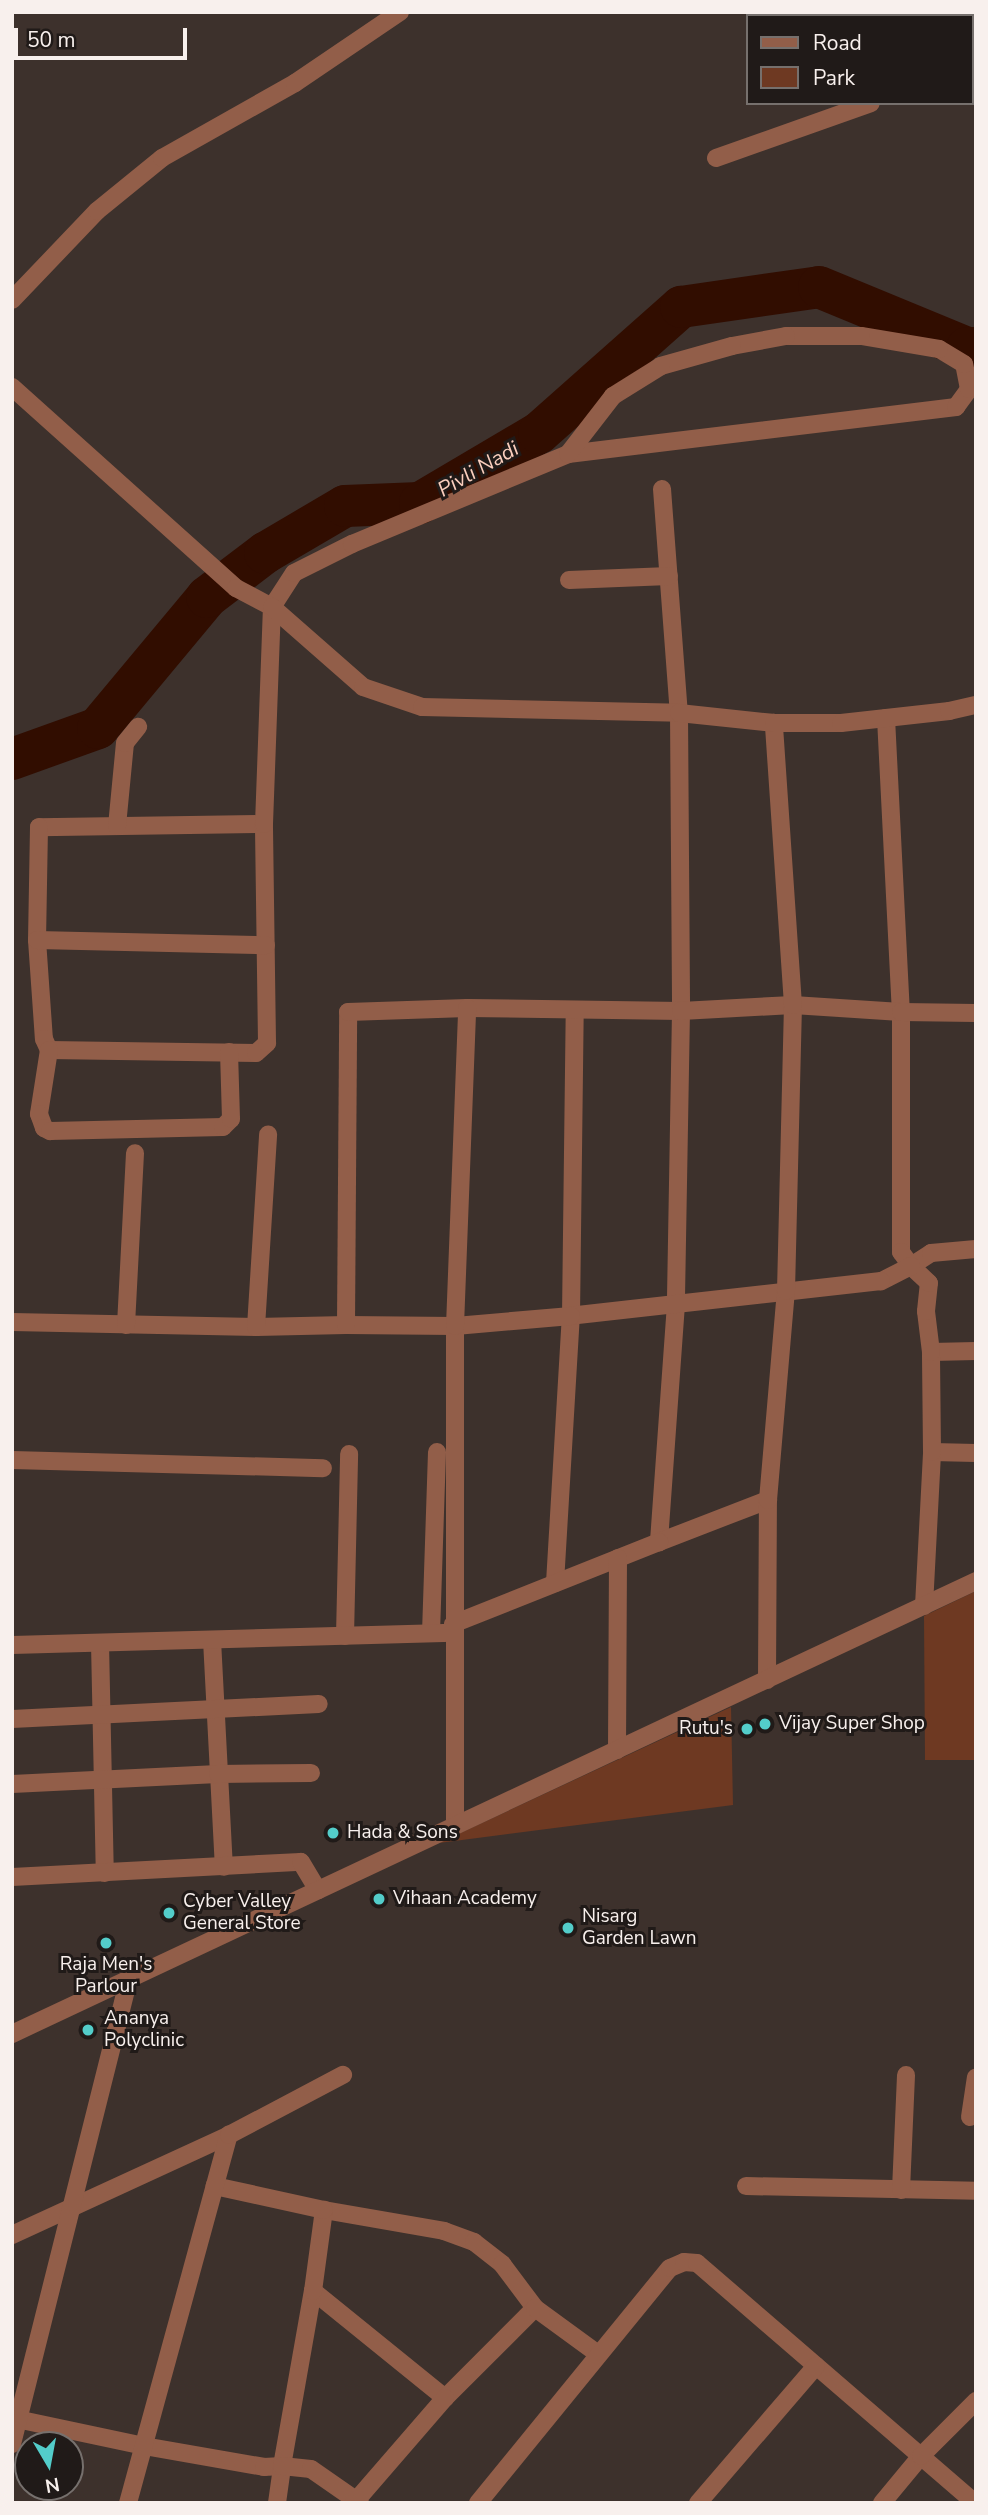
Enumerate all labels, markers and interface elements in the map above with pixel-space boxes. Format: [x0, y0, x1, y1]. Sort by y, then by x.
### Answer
scale bar [18, 14, 191, 58]
legend [746, 14, 974, 105]
text: 50 m [27, 26, 76, 54]
text: Road [813, 29, 862, 57]
text: Park [813, 64, 855, 92]
water label: Pivli Nadi [433, 436, 523, 502]
place label: Vijay Super Shop [779, 1713, 925, 1735]
marker: Vijay Super Shop [757, 1716, 773, 1732]
place label: Rutu's [679, 1718, 733, 1740]
marker: Rutu's [739, 1721, 755, 1737]
place label: Hada & Sons [347, 1822, 458, 1844]
marker: Hada & Sons [325, 1825, 341, 1841]
place label: Vihaan Academy [393, 1888, 537, 1910]
place label: Cyber Valley General Store [183, 1891, 301, 1935]
marker: Vihaan Academy [371, 1891, 387, 1907]
marker: Cyber Valley General Store [161, 1905, 177, 1921]
place label: Nisarg Garden Lawn [582, 1906, 696, 1950]
marker: Nisarg Garden Lawn [560, 1920, 576, 1936]
marker: Raja Men's Parlour [98, 1935, 114, 1951]
place label: Raja Men's Parlour [60, 1954, 152, 1998]
place label: Ananya Polyclinic [104, 2008, 184, 2052]
marker: Ananya Polyclinic [78, 2020, 98, 2040]
north arrow [14, 2431, 84, 2501]
text: N [43, 2471, 62, 2499]

